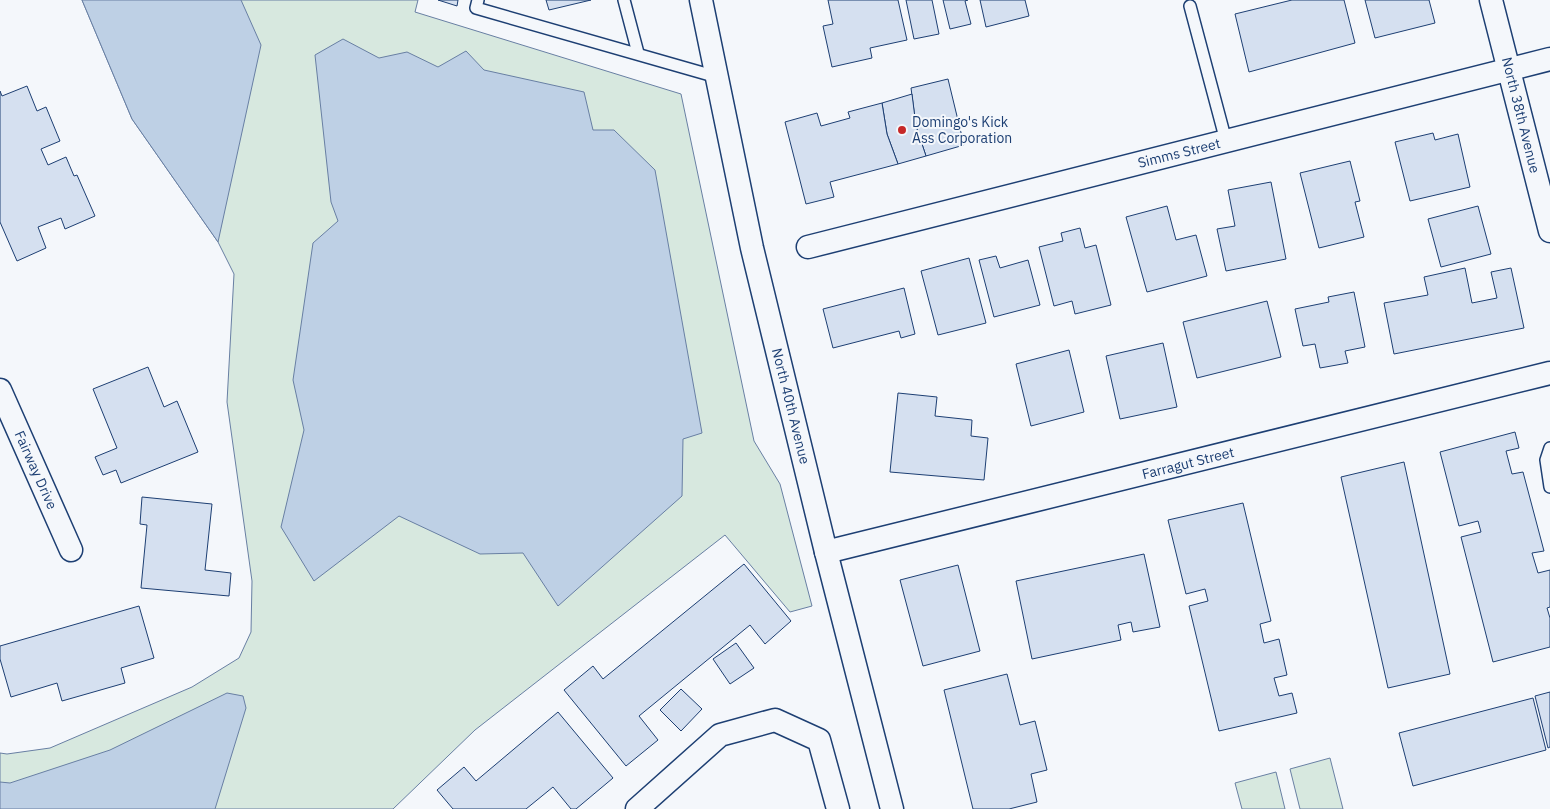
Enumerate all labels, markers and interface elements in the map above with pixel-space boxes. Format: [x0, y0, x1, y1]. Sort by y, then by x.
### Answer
street label: North 38th Avenue [1498, 55, 1544, 175]
place label: Domingo's Kick Ass Corporation [912, 113, 1012, 147]
marker: Domingo's Kick Ass Corporation [896, 124, 908, 136]
street label: Simms Street [1136, 134, 1222, 172]
street label: North 40th Avenue [768, 346, 814, 466]
street label: Fairway Drive [11, 428, 61, 512]
street label: Farragut Street [1140, 443, 1236, 483]

